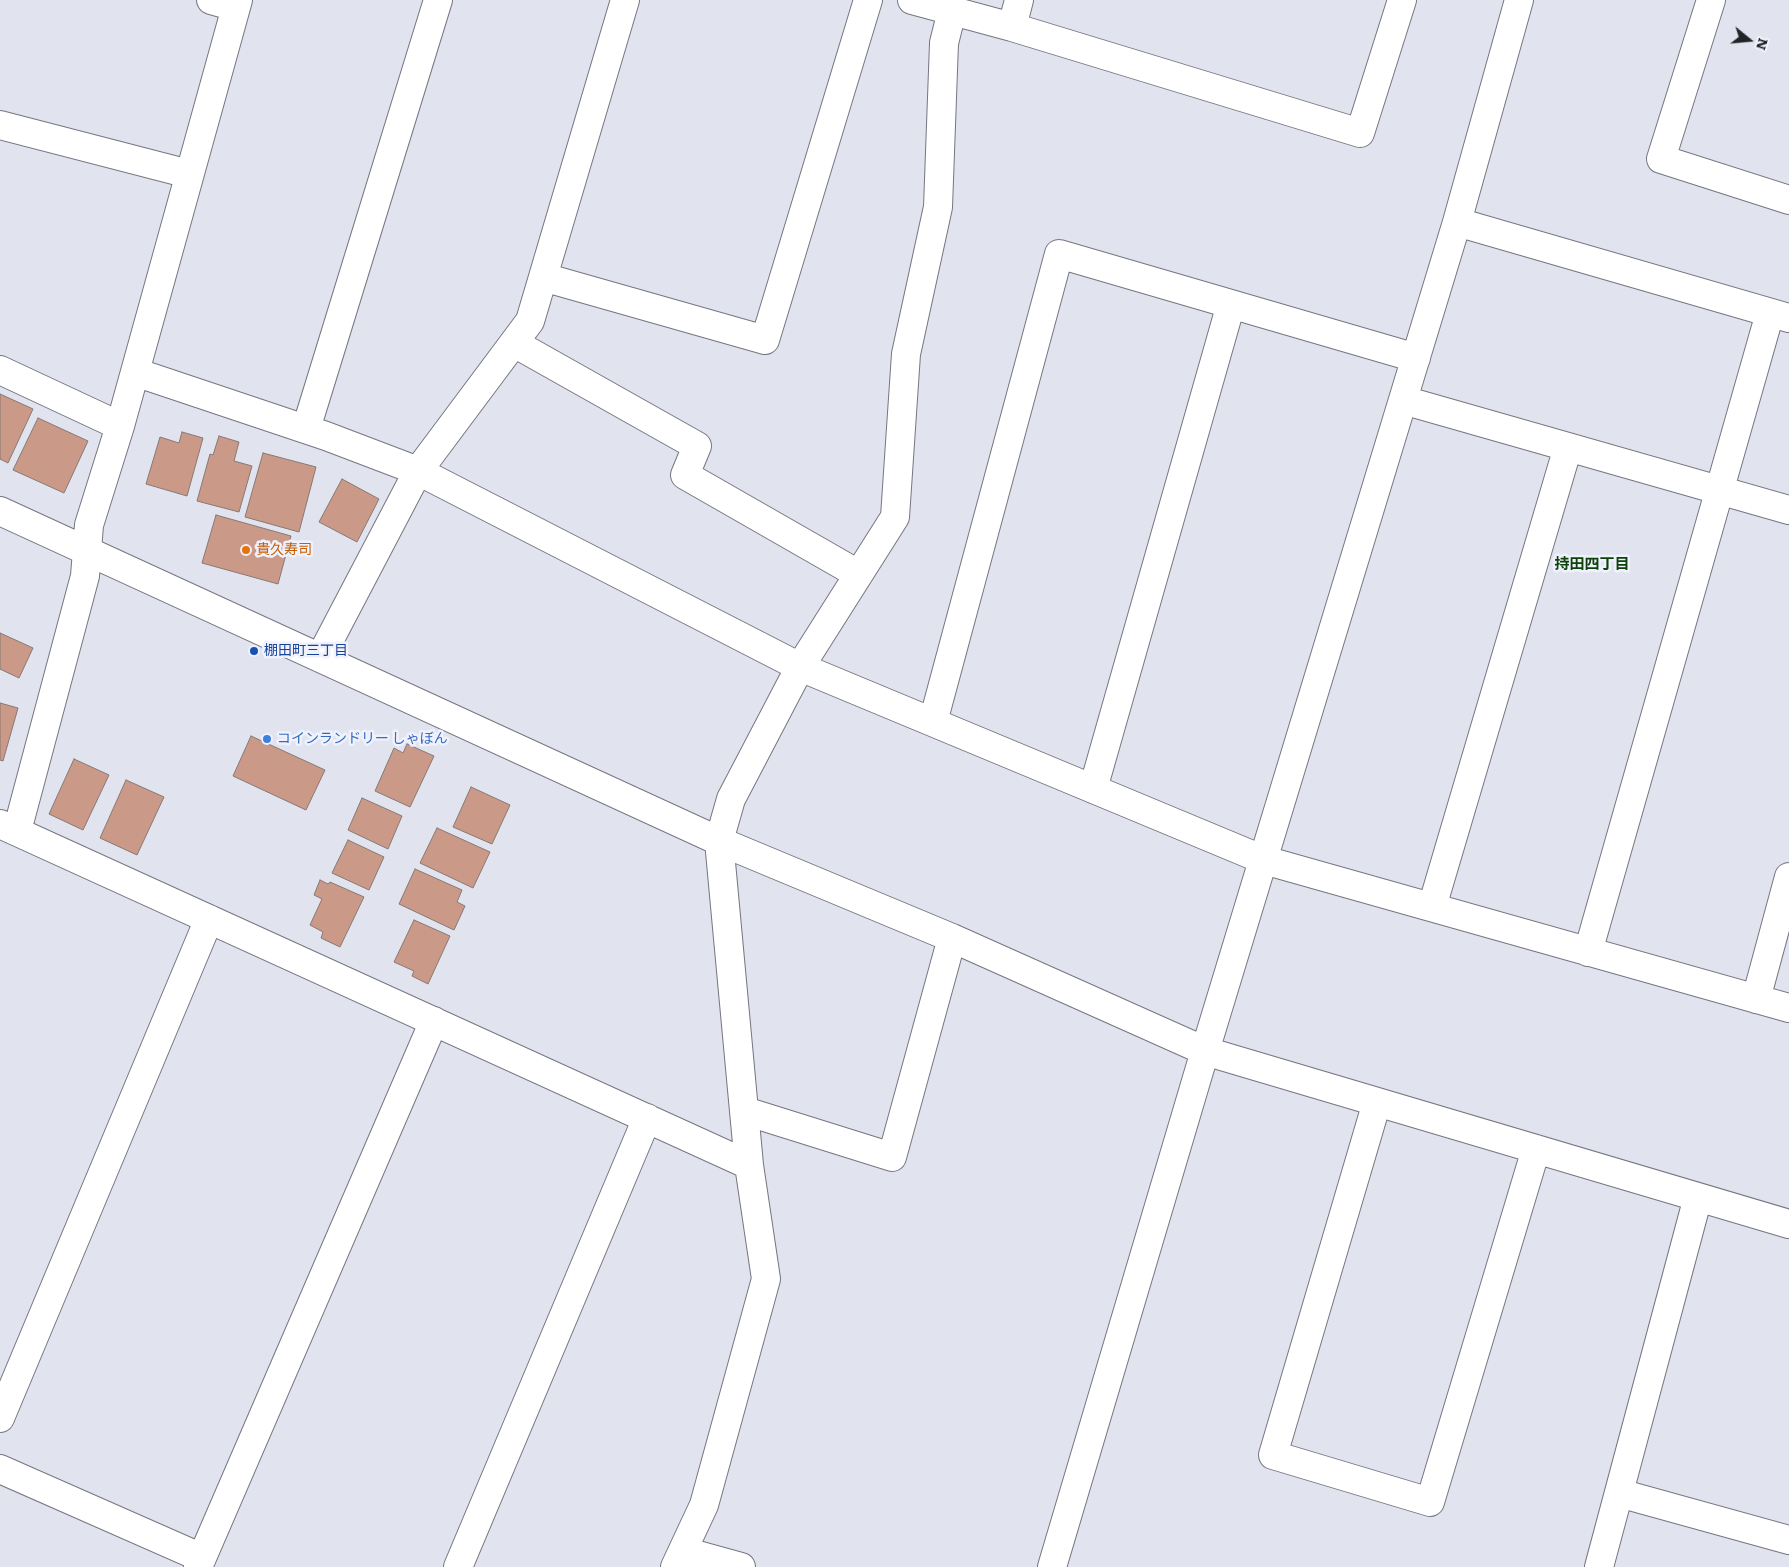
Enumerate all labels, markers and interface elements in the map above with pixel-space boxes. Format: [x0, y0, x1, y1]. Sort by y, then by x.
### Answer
north arrow [1724, 15, 1774, 65]
text: N [1752, 36, 1775, 53]
place label: 貴久寿司 [256, 542, 312, 558]
marker: 貴久寿司 [240, 544, 252, 556]
district label: 持田四丁目 [1555, 556, 1629, 574]
place label: 棚田町三丁目 [264, 643, 348, 659]
marker: 棚田町三丁目 [248, 645, 260, 657]
place label: コインランドリー しゃぼん [277, 731, 448, 747]
marker: コインランドリー しゃぼん [261, 733, 273, 745]

